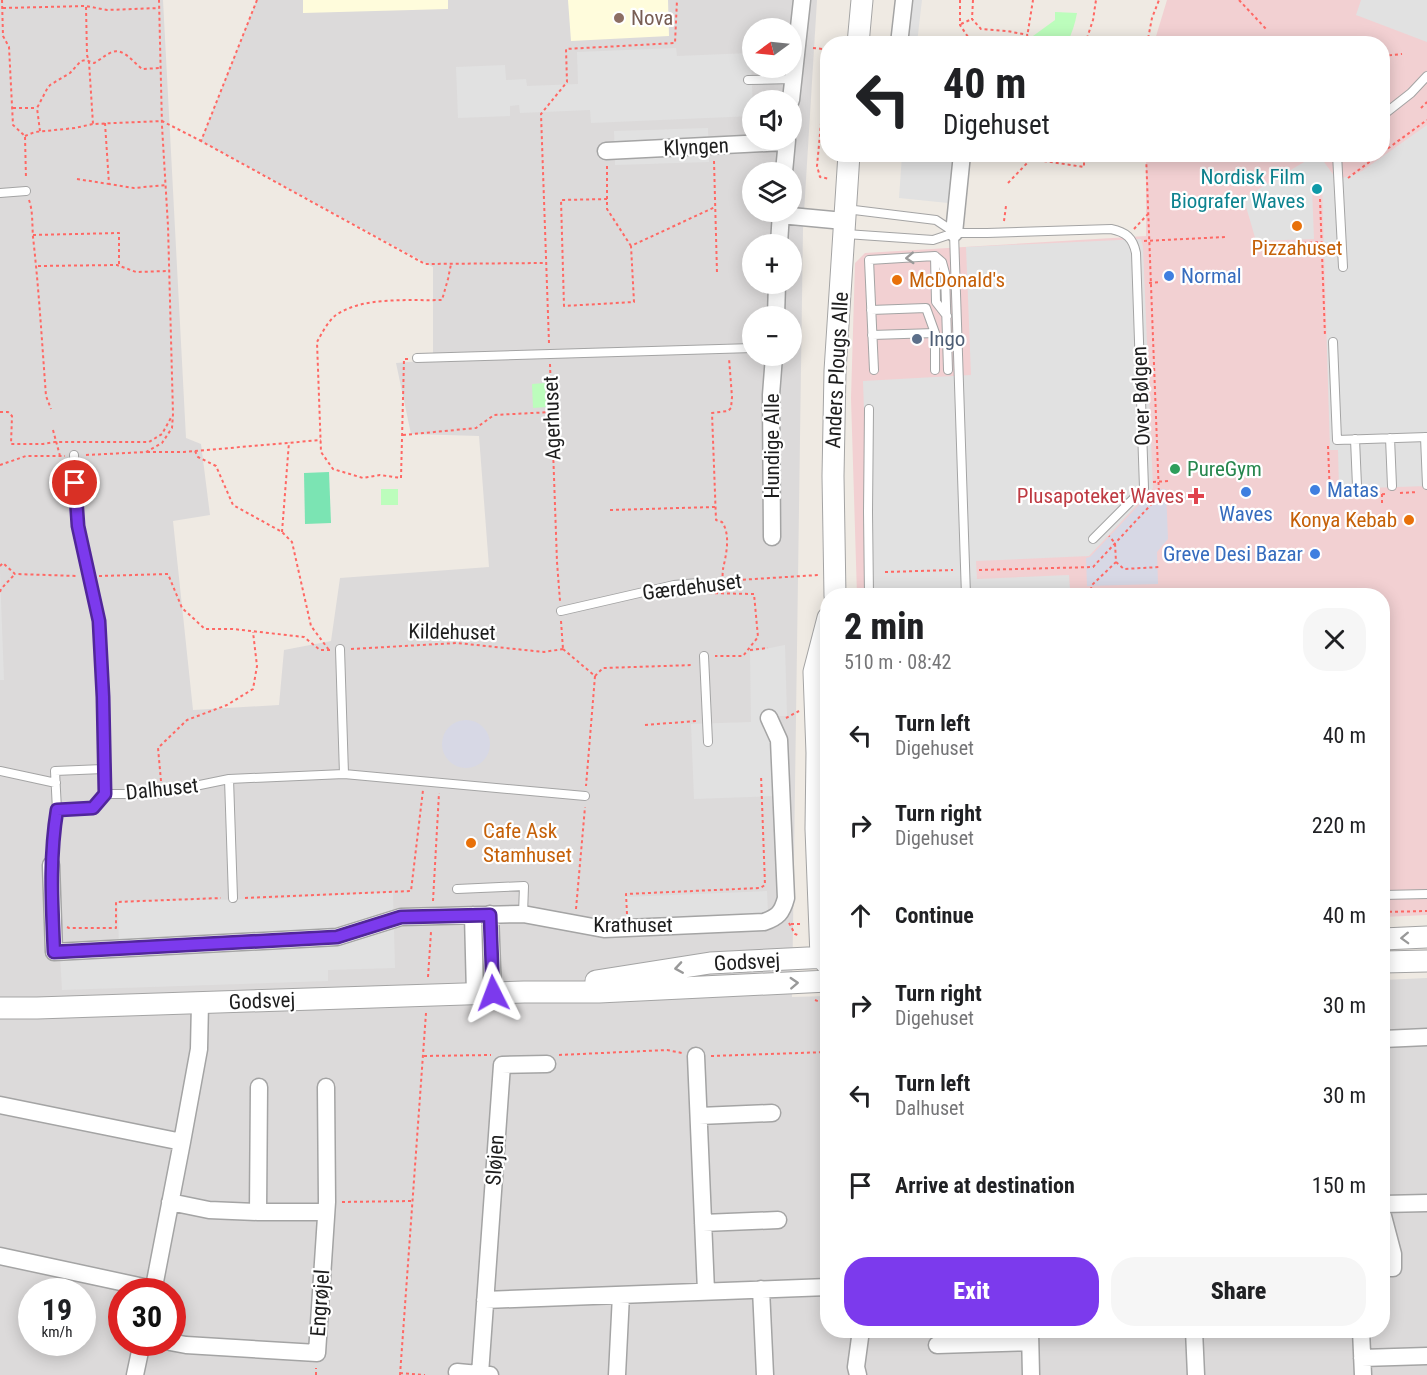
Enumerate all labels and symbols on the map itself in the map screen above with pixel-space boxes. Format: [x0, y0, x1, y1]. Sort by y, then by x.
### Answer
place label: Nova [631, 6, 673, 30]
marker: Nova [612, 11, 626, 25]
north arrow [742, 18, 802, 78]
street label: Klyngen [663, 133, 729, 161]
place label: Nordisk Film Biografer Waves [1170, 165, 1305, 213]
marker: Nordisk Film Biografer Waves [1310, 182, 1324, 196]
marker: Pizzahuset [1290, 219, 1304, 233]
place label: Pizzahuset [1252, 236, 1342, 260]
one-way arrow [905, 251, 914, 264]
place label: Normal [1181, 264, 1242, 288]
place label: McDonald's [909, 268, 1005, 292]
marker: Normal [1162, 269, 1176, 283]
marker: McDonald's [890, 273, 904, 287]
street label: Anders Plougs Alle [821, 291, 853, 449]
place label: Ingo [929, 327, 965, 351]
marker: Ingo [910, 332, 924, 346]
street label: Over Bølgen [1127, 346, 1155, 446]
street label: Agerhuset [539, 375, 565, 461]
street label: Hundige Alle [760, 393, 784, 499]
pin [49, 457, 100, 508]
place label: PureGym [1187, 457, 1262, 481]
marker: PureGym [1168, 462, 1182, 476]
place label: Matas [1327, 478, 1379, 502]
marker: Matas [1308, 483, 1322, 497]
place label: Plusapoteket Waves [1017, 484, 1184, 508]
marker: Waves [1239, 485, 1253, 499]
marker: Plusapoteket Waves [1189, 489, 1203, 503]
place label: Waves [1219, 502, 1273, 526]
place label: Konya Kebab [1290, 508, 1397, 532]
marker: Konya Kebab [1402, 513, 1416, 527]
place label: Greve Desi Bazar [1163, 542, 1303, 566]
marker: Greve Desi Bazar [1308, 547, 1322, 561]
street label: Gærdehuset [641, 569, 743, 605]
street label: Kildehuset [408, 619, 496, 645]
street label: Dalhuset [125, 773, 199, 805]
place label: Cafe Ask Stamhuset [483, 819, 572, 867]
marker: Cafe Ask Stamhuset [464, 836, 478, 850]
street label: Krathuset [593, 913, 673, 937]
one-way arrow [1400, 931, 1409, 944]
street label: Godsvej [713, 948, 781, 976]
position arrow [461, 961, 525, 1025]
one-way arrow [675, 961, 685, 974]
one-way arrow [789, 976, 798, 989]
street label: Godsvej [228, 988, 296, 1014]
street label: Sløjen [481, 1134, 509, 1186]
street label: Engrøjel [306, 1269, 334, 1337]
speed limit sign: 30 [108, 1278, 186, 1356]

